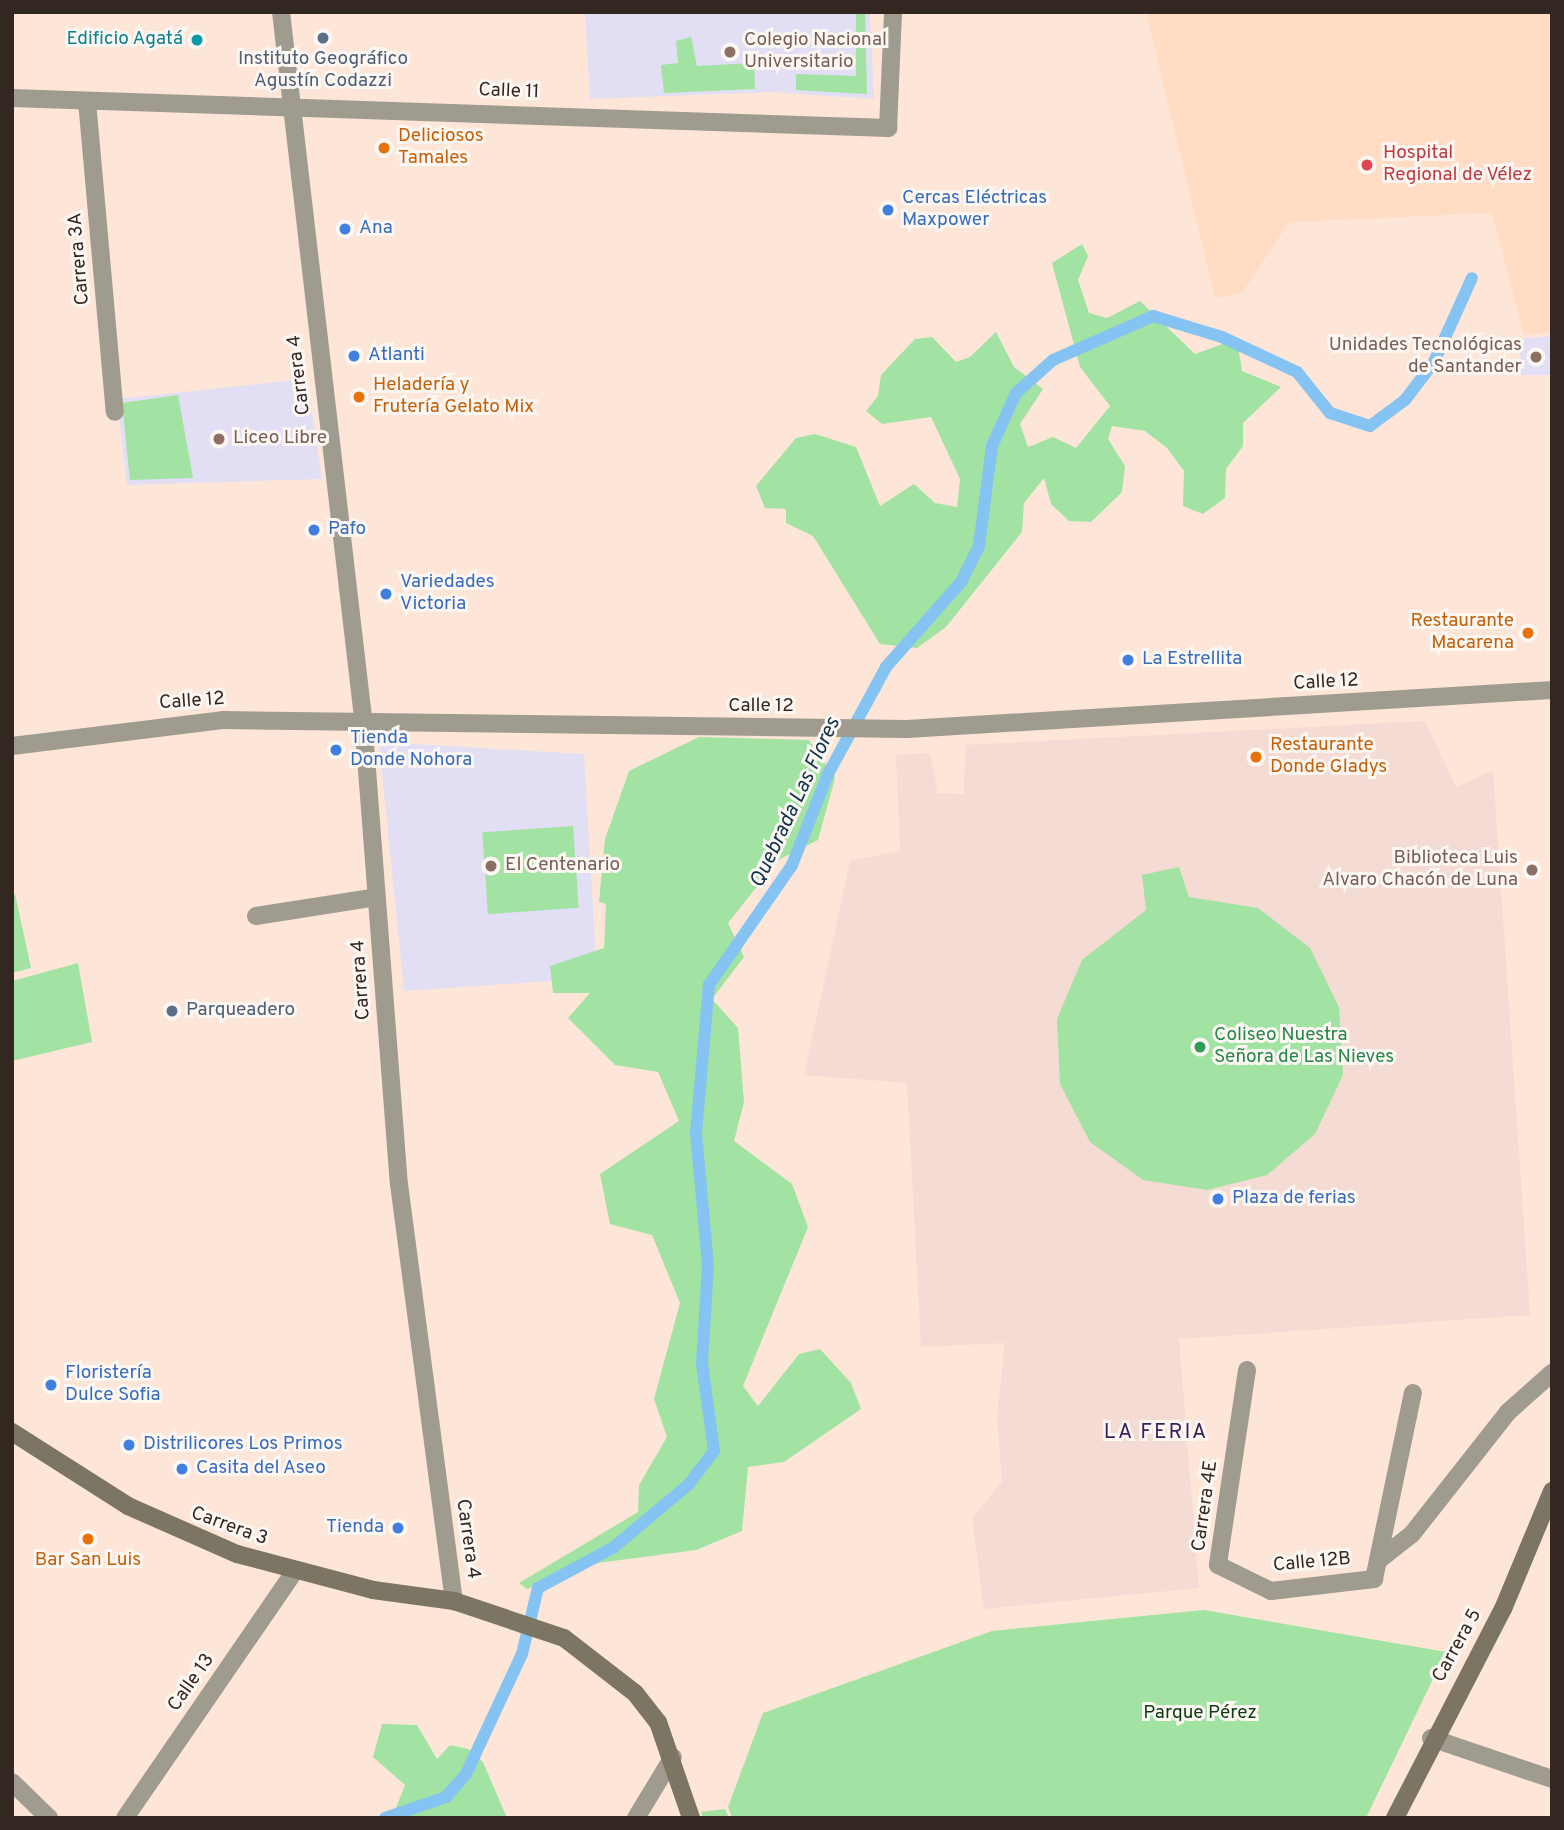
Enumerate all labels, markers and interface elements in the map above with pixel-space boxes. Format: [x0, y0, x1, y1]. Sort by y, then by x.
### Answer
place label: Edificio Agatá [66, 29, 183, 51]
marker: Instituto Geográfico Agustín Codazzi [315, 30, 331, 46]
place label: Colegio Nacional Universitario [744, 30, 887, 74]
marker: Edificio Agatá [189, 32, 205, 48]
marker: Colegio Nacional Universitario [722, 44, 738, 60]
place label: Instituto Geográfico Agustín Codazzi [238, 49, 408, 93]
street label: Calle 11 [478, 80, 540, 104]
place label: Deliciosos Tamales [398, 126, 484, 170]
marker: Deliciosos Tamales [376, 140, 392, 156]
place label: Hospital Regional de Vélez [1383, 143, 1533, 187]
marker: Hospital Regional de Vélez [1357, 155, 1377, 175]
place label: Cercas Eléctricas Maxpower [902, 188, 1047, 232]
marker: Cercas Eléctricas Maxpower [880, 202, 896, 218]
street label: Carrera 3A [65, 212, 95, 306]
place label: Ana [359, 218, 393, 240]
marker: Ana [337, 221, 353, 237]
street label: Carrera 4 [284, 334, 316, 416]
place label: Unidades Tecnológicas de Santander [1328, 335, 1522, 379]
place label: Atlanti [368, 345, 425, 367]
marker: Atlanti [346, 348, 362, 364]
marker: Unidades Tecnológicas de Santander [1528, 349, 1544, 365]
place label: Heladería y Frutería Gelato Mix [373, 375, 534, 419]
marker: Heladería y Frutería Gelato Mix [351, 389, 367, 405]
place label: Liceo Libre [233, 428, 327, 450]
marker: Liceo Libre [211, 431, 227, 447]
place label: Pafo [328, 519, 366, 541]
marker: Pafo [306, 522, 322, 538]
place label: Variedades Victoria [400, 572, 495, 616]
marker: Variedades Victoria [378, 586, 394, 602]
place label: Restaurante Macarena [1410, 611, 1514, 655]
marker: Restaurante Macarena [1520, 625, 1536, 641]
place label: La Estrellita [1142, 649, 1242, 671]
marker: La Estrellita [1120, 652, 1136, 668]
street label: Calle 12 [1293, 670, 1359, 696]
street label: Calle 12 [158, 688, 226, 716]
street label: Calle 12 [728, 696, 794, 718]
water label: Quebrada Las Flores [745, 714, 847, 892]
place label: Tienda Donde Nohora [350, 728, 472, 772]
place label: Restaurante Donde Gladys [1270, 735, 1387, 779]
marker: Tienda Donde Nohora [328, 742, 344, 758]
marker: Restaurante Donde Gladys [1248, 749, 1264, 765]
place label: Biblioteca Luis Alvaro Chacón de Luna [1322, 848, 1518, 892]
place label: El Centenario [505, 855, 620, 877]
marker: El Centenario [483, 858, 499, 874]
marker: Biblioteca Luis Alvaro Chacón de Luna [1524, 862, 1540, 878]
street label: Carrera 4 [348, 939, 376, 1021]
place label: Parqueadero [186, 1000, 295, 1022]
marker: Parqueadero [164, 1003, 180, 1019]
place label: Coliseo Nuestra Señora de Las Nieves [1214, 1025, 1394, 1069]
marker: Coliseo Nuestra Señora de Las Nieves [1192, 1039, 1208, 1055]
place label: Plaza de ferias [1232, 1188, 1356, 1210]
marker: Plaza de ferias [1210, 1191, 1226, 1207]
place label: Floristería Dulce Sofia [65, 1363, 161, 1407]
marker: Floristería Dulce Sofia [43, 1377, 59, 1393]
district label: LA FERIA [1104, 1420, 1208, 1446]
place label: Distrilicores Los Primos [143, 1434, 343, 1456]
marker: Distrilicores Los Primos [121, 1437, 137, 1453]
place label: Casita del Aseo [196, 1458, 327, 1480]
street label: Carrera 4E [1188, 1459, 1224, 1553]
marker: Casita del Aseo [174, 1461, 190, 1477]
street label: Carrera 4 [450, 1498, 484, 1580]
street label: Carrera 3 [187, 1503, 271, 1551]
place label: Tienda [326, 1517, 384, 1539]
marker: Tienda [390, 1520, 406, 1536]
marker: Bar San Luis [80, 1531, 96, 1547]
street label: Calle 12B [1272, 1548, 1352, 1578]
place label: Bar San Luis [35, 1550, 141, 1572]
street label: Carrera 5 [1429, 1605, 1487, 1687]
street label: Calle 13 [164, 1650, 220, 1716]
park label: Parque Pérez [1143, 1703, 1257, 1725]

